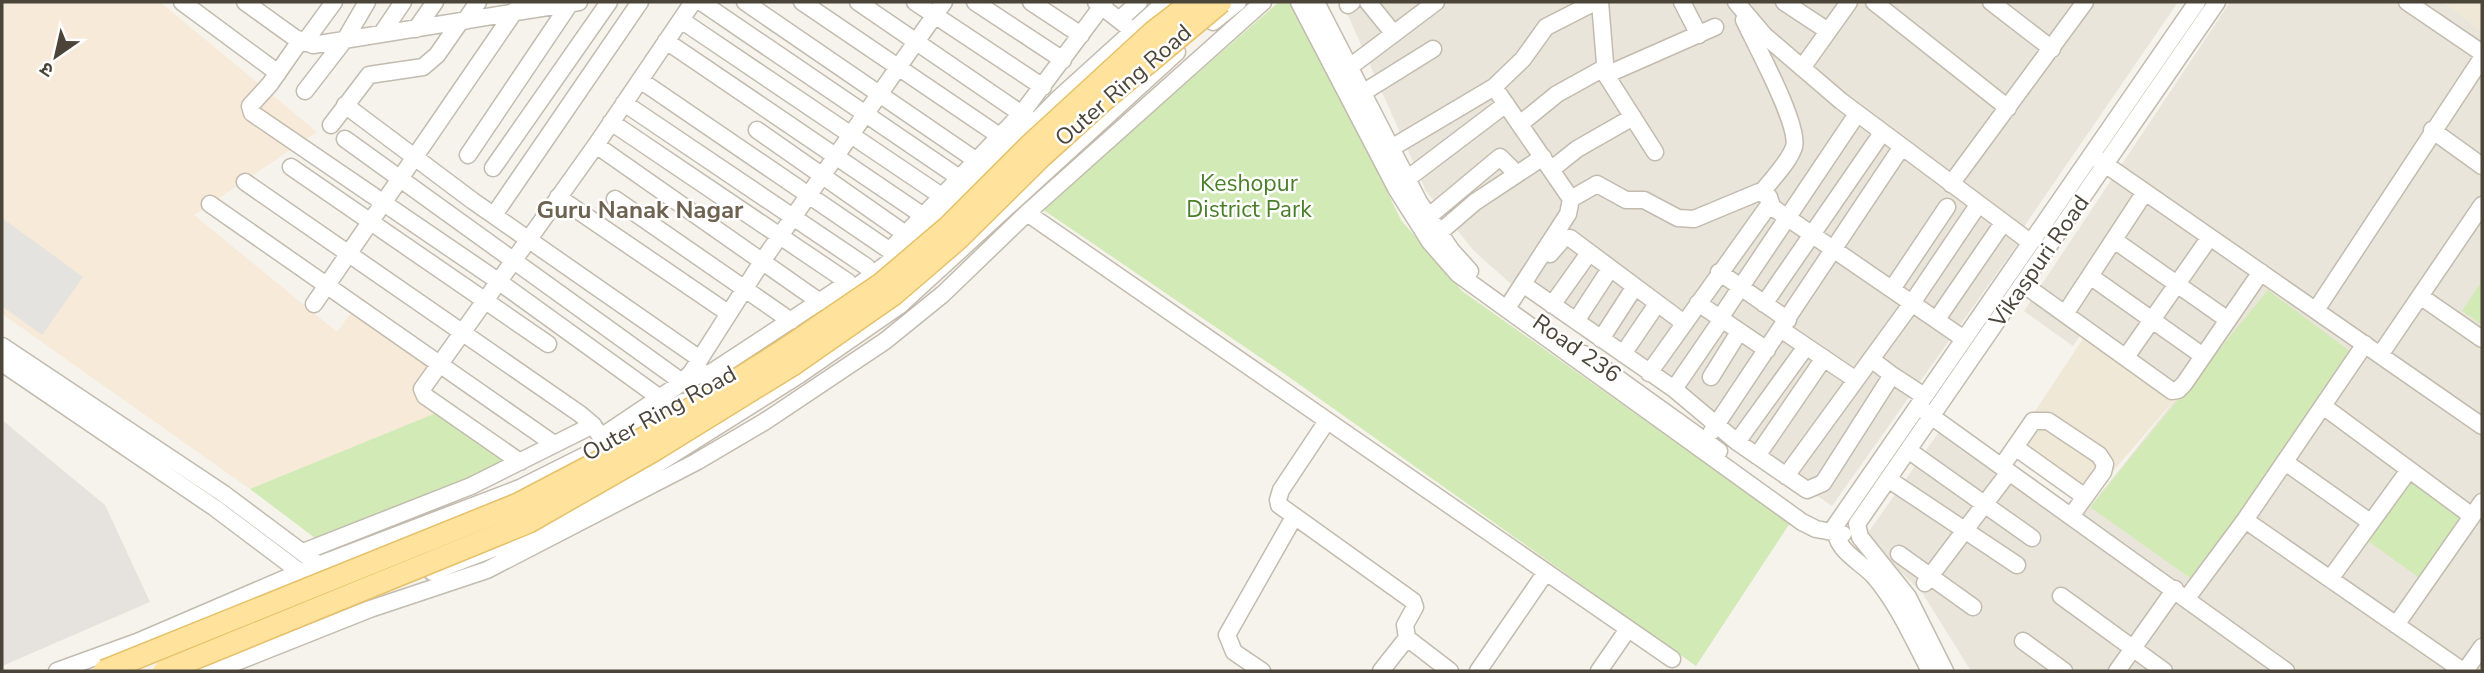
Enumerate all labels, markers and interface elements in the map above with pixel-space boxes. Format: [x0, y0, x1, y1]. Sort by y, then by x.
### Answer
street label: Outer Ring Road [1048, 17, 1198, 153]
north arrow [21, 21, 91, 91]
text: उ [34, 55, 59, 83]
park label: Keshopur District Park [1186, 168, 1312, 225]
street label: Vikaspuri Road [1982, 189, 2097, 335]
district label: Guru Nanak Nagar [536, 194, 744, 226]
street label: Road 236 [1527, 307, 1627, 390]
street label: Outer Ring Road [577, 358, 742, 469]

